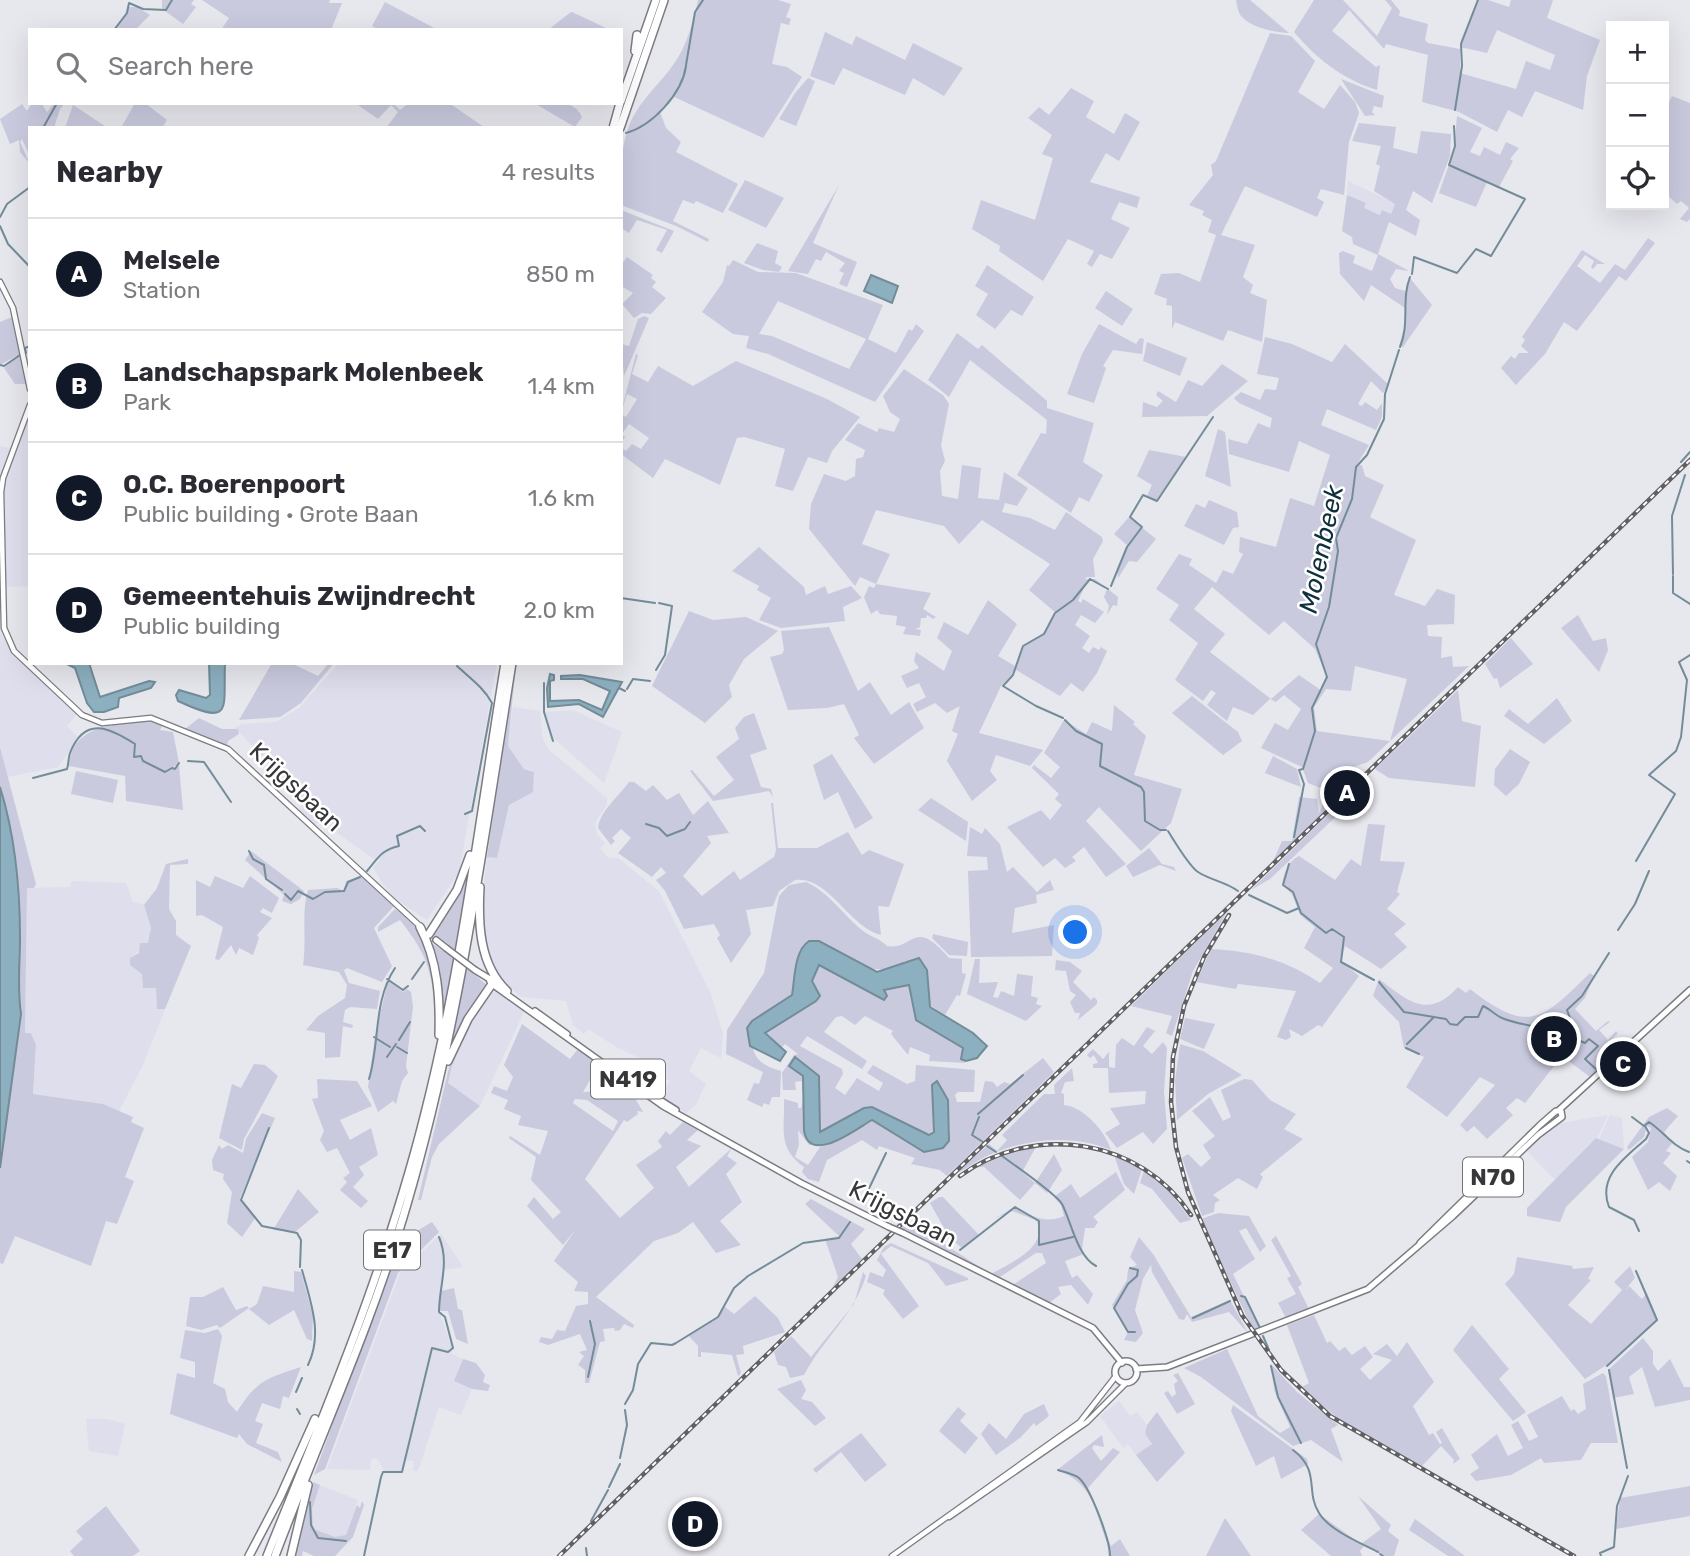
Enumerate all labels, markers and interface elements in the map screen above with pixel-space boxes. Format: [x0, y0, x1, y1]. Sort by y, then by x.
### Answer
map controls [1606, 21, 1669, 210]
button: + [1606, 21, 1669, 84]
search box [28, 28, 623, 105]
icon: search [52, 48, 90, 86]
text: Search here [108, 51, 254, 82]
button: − [1606, 84, 1669, 147]
button: locate [1606, 147, 1669, 210]
text: Nearby [56, 154, 163, 190]
text: 4 results [502, 158, 595, 186]
text: Melsele [123, 245, 220, 276]
text: A [71, 260, 87, 288]
text: 850 m [526, 260, 595, 288]
text: Station [123, 276, 201, 304]
text: Landschapspark Molenbeek [123, 357, 483, 388]
text: B [71, 372, 87, 400]
text: 1.4 km [527, 372, 595, 400]
text: Park [123, 388, 171, 416]
text: O.C. Boerenpoort [123, 469, 345, 500]
water label: Molenbeek [1293, 482, 1350, 616]
text: C [71, 484, 87, 512]
text: 1.6 km [528, 484, 595, 512]
text: Public building · Grote Baan [123, 500, 419, 528]
text: Gemeentehuis Zwijndrecht [123, 581, 475, 612]
text: D [71, 596, 87, 624]
text: 2.0 km [524, 596, 595, 624]
text: Public building [123, 612, 280, 640]
street label: Krijgsbaan [244, 737, 348, 837]
pin: A [1324, 767, 1370, 819]
your location [1058, 915, 1092, 949]
pin: B [1531, 1013, 1577, 1065]
pin: C [1600, 1038, 1646, 1090]
road number: N419 [591, 1060, 665, 1098]
road number: N70 [1463, 1158, 1523, 1196]
street label: Krijgsbaan [844, 1175, 962, 1253]
road number: E17 [364, 1231, 420, 1270]
pin: D [672, 1498, 718, 1550]

